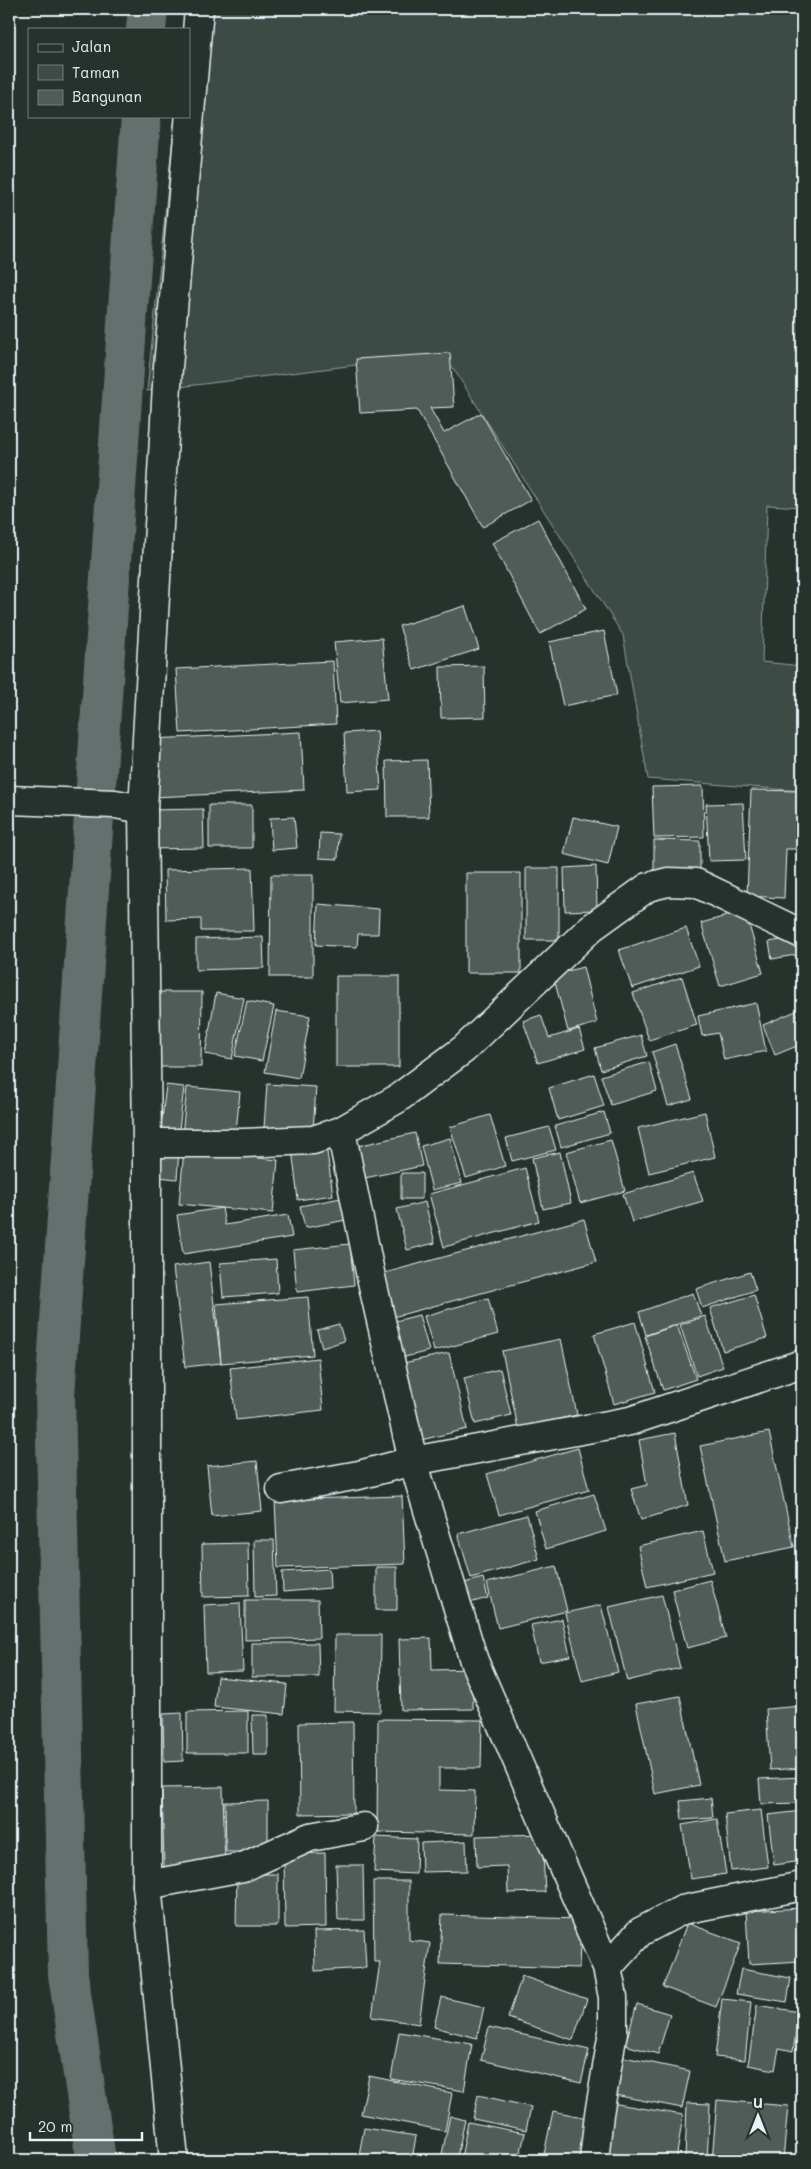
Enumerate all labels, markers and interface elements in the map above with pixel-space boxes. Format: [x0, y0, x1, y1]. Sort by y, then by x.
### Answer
legend [28, 28, 190, 118]
text: Jalan [72, 36, 111, 56]
text: Taman [72, 62, 119, 82]
text: Bangunan [72, 86, 142, 106]
north arrow [734, 2092, 784, 2142]
text: U [753, 2093, 763, 2112]
scale bar [30, 2109, 142, 2141]
text: 20 m [38, 2116, 72, 2136]

